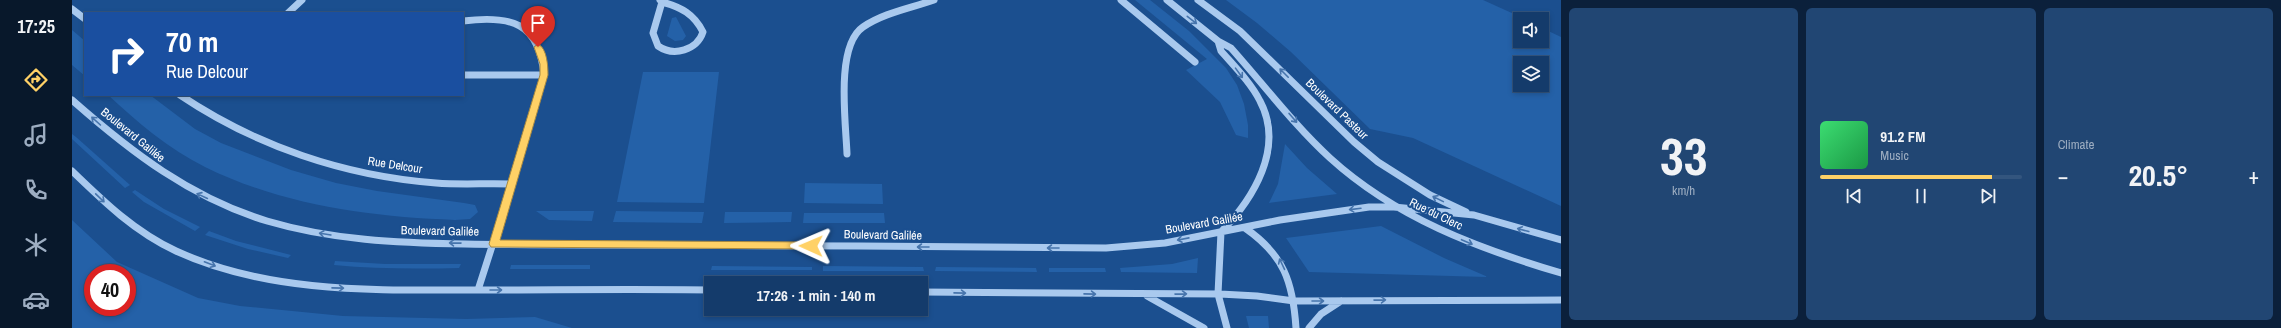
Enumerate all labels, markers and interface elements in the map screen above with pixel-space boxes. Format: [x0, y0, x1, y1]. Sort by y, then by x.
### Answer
pin [521, 6, 555, 47]
icon: arrive [527, 12, 549, 34]
map controls [1513, 12, 1549, 92]
button: sound [1513, 12, 1549, 48]
text: 17:25 [17, 14, 55, 39]
one-way arrow [1187, 16, 1198, 24]
text: 70 m [166, 23, 218, 61]
icon: right [100, 28, 152, 80]
button: layers [1513, 56, 1549, 92]
text: Rue Delcour [166, 59, 248, 84]
icon: directions [22, 66, 50, 94]
one-way arrow [1235, 67, 1243, 78]
one-way arrow [1279, 68, 1289, 78]
street label: Boulevard Pasteur [1302, 75, 1372, 143]
street label: Boulevard Galilée [98, 104, 168, 166]
one-way arrow [1289, 113, 1298, 124]
one-way arrow [91, 117, 101, 126]
icon: music [22, 121, 50, 149]
text: 33 [1660, 121, 1707, 191]
text: 91.2 FM [1880, 126, 1925, 147]
text: Climate [2058, 136, 2094, 153]
text: Music [1880, 147, 1909, 164]
street label: Rue Delcour [367, 153, 424, 177]
text: 20.5° [2128, 155, 2188, 195]
text: − [2058, 161, 2068, 191]
text: + [2248, 161, 2259, 191]
icon: phone [22, 176, 50, 204]
text: km/h [1672, 182, 1695, 199]
icon: previous [1843, 185, 1865, 207]
icon: pause [1910, 185, 1932, 207]
icon: next [1977, 185, 1999, 207]
one-way arrow [196, 192, 208, 199]
one-way arrow [95, 193, 105, 203]
street label: Rue du Clerc [1407, 194, 1465, 234]
one-way arrow [1432, 195, 1444, 202]
one-way arrow [1349, 205, 1362, 213]
street label: Boulevard Galilée [1164, 208, 1244, 238]
street label: Boulevard Galilée [401, 222, 479, 240]
position arrow [790, 225, 832, 267]
street label: Boulevard Galilée [844, 226, 922, 244]
one-way arrow [1517, 226, 1530, 234]
one-way arrow [319, 230, 332, 238]
icon: climate [22, 231, 50, 259]
one-way arrow [1176, 236, 1189, 244]
one-way arrow [449, 239, 462, 247]
one-way arrow [1460, 239, 1472, 247]
one-way arrow [917, 243, 930, 251]
one-way arrow [1047, 244, 1060, 252]
one-way arrow [1278, 258, 1285, 270]
one-way arrow [204, 261, 216, 269]
speed limit sign: 40 [84, 264, 136, 316]
one-way arrow [331, 284, 344, 292]
text: 17:26 · 1 min · 140 m [757, 285, 875, 306]
icon: car [22, 286, 50, 314]
one-way arrow [489, 286, 502, 294]
one-way arrow [953, 289, 966, 296]
one-way arrow [1083, 290, 1096, 298]
one-way arrow [1174, 290, 1187, 298]
one-way arrow [1373, 296, 1386, 304]
one-way arrow [1311, 297, 1324, 305]

